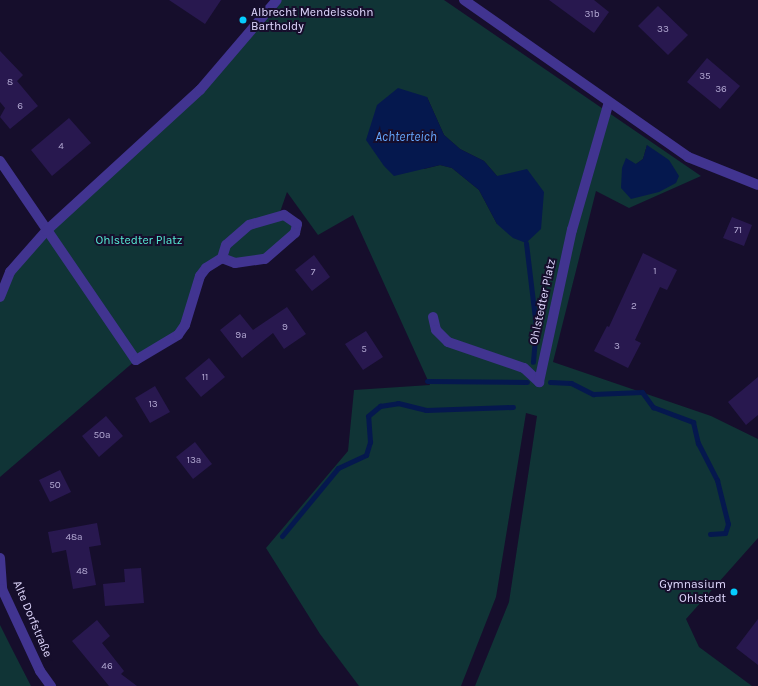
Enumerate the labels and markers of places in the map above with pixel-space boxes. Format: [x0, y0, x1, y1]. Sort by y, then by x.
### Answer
place label: Albrecht Mendelssohn Bartholdy [251, 6, 374, 34]
marker: Albrecht Mendelssohn Bartholdy [238, 15, 248, 25]
place label: Gymnasium Ohlstedt [659, 578, 726, 606]
marker: Gymnasium Ohlstedt [729, 587, 739, 597]

